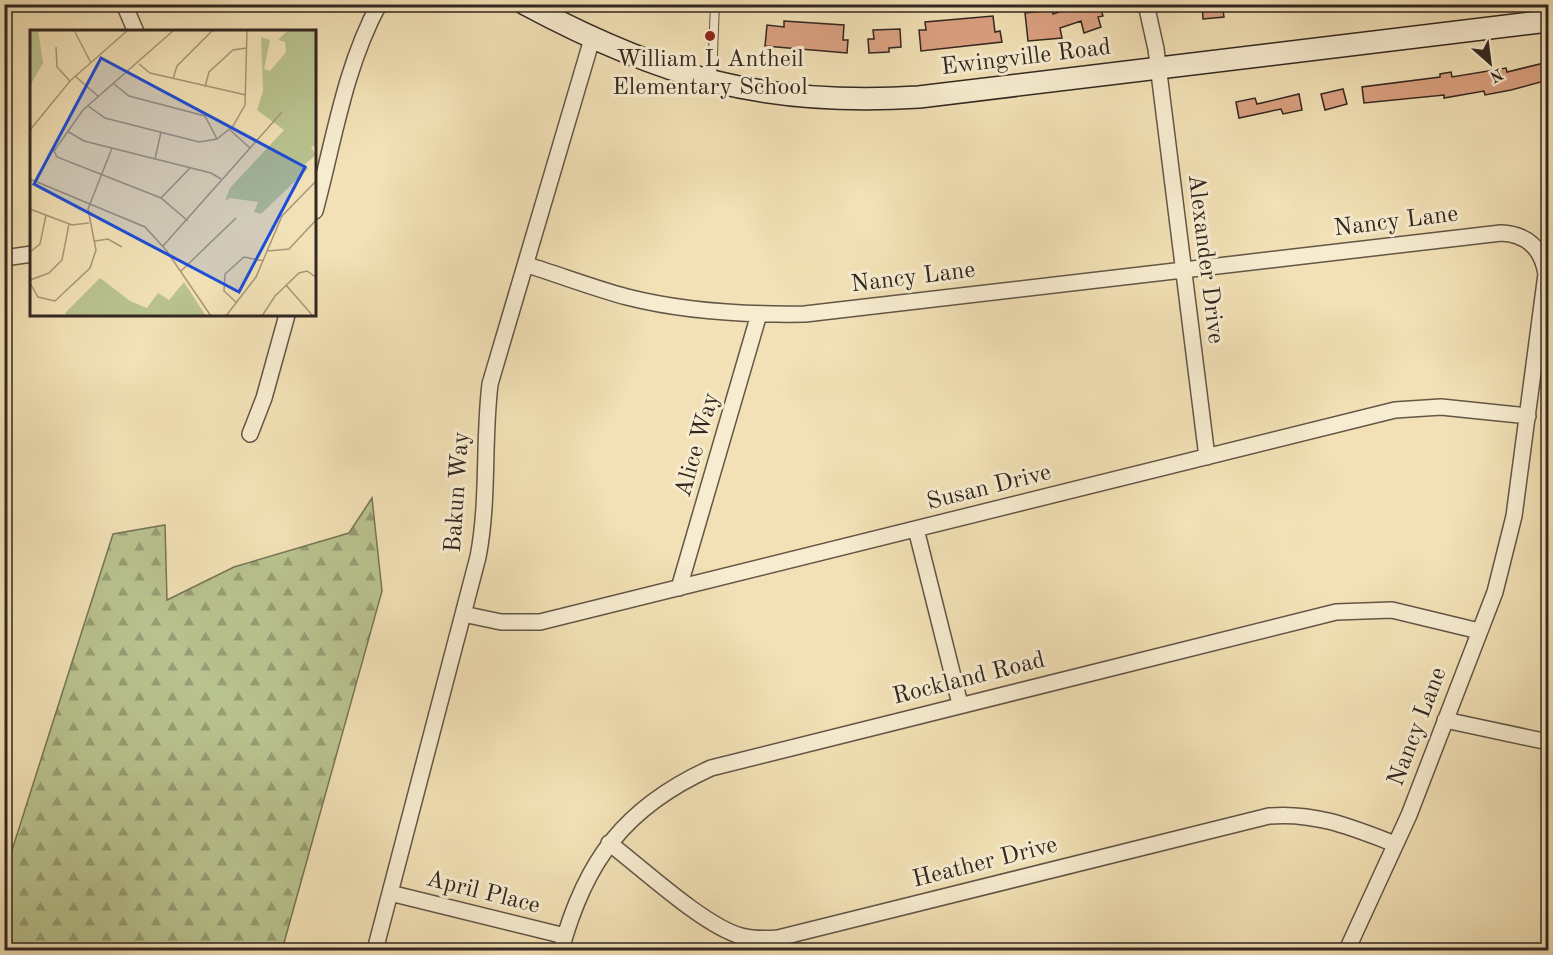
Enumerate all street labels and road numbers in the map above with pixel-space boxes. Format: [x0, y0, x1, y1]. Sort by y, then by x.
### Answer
street label: Ewingville Road [940, 36, 1112, 80]
street label: Alexander Drive [1183, 173, 1227, 345]
street label: Nancy Lane [1332, 202, 1460, 242]
street label: Nancy Lane [849, 258, 977, 298]
street label: Alice Way [672, 390, 724, 500]
street label: Bakun Way [442, 430, 474, 553]
street label: Susan Drive [924, 461, 1054, 515]
street label: Rockland Road [890, 648, 1048, 710]
street label: Nancy Lane [1384, 664, 1452, 790]
street label: Heather Drive [910, 833, 1060, 893]
street label: April Place [424, 867, 542, 919]

